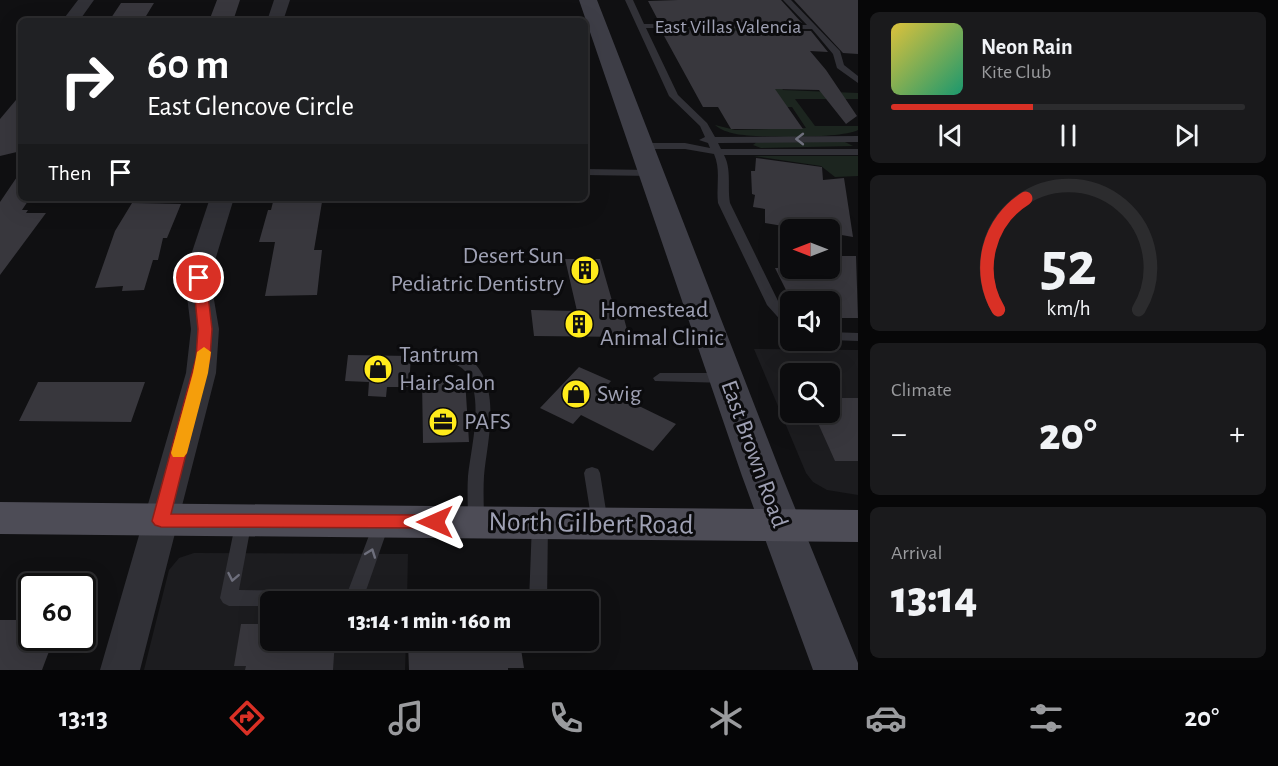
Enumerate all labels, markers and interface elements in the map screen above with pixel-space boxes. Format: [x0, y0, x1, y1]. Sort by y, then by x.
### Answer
street label: East Villas Valencia [654, 17, 802, 37]
text: Neon Rain [981, 36, 1073, 58]
icon: right [48, 42, 126, 120]
text: 60 m [147, 44, 229, 86]
text: Kite Club [981, 62, 1051, 82]
text: East Glencove Circle [147, 93, 354, 120]
icon: previous [934, 119, 967, 152]
icon: pause [1052, 119, 1085, 152]
icon: next [1170, 119, 1203, 152]
one-way arrow [795, 133, 804, 145]
icon: arrive [104, 156, 137, 189]
text: Then [48, 162, 92, 184]
north arrow [780, 219, 840, 279]
map controls [780, 219, 840, 423]
text: 52 [1040, 235, 1096, 297]
place label: Desert Sun Pediatric Dentistry [390, 244, 564, 296]
pin [173, 252, 224, 303]
building icon: Desert Sun Pediatric Dentistry [569, 254, 601, 286]
icon: arrive [182, 261, 215, 294]
button: sound [780, 291, 840, 351]
place label: Homestead Animal Clinic [600, 298, 724, 350]
text: km/h [1046, 299, 1090, 320]
building icon: Homestead Animal Clinic [563, 308, 595, 340]
place label: Tantrum Hair Salon [399, 343, 495, 395]
shop icon: Tantrum Hair Salon [362, 353, 394, 385]
button: search [780, 363, 840, 423]
street label: East Brown Road [716, 377, 792, 531]
shop icon: Swig [560, 378, 592, 410]
text: Climate [891, 380, 952, 400]
place label: Swig [597, 382, 642, 406]
office icon: PAFS [427, 406, 459, 438]
place label: PAFS [464, 410, 511, 434]
text: 20° [1039, 413, 1097, 458]
text: − [891, 418, 907, 451]
text: + [1229, 418, 1245, 451]
position arrow [403, 490, 467, 554]
street label: North Gilbert Road [488, 508, 694, 540]
text: Arrival [891, 543, 942, 563]
one-way arrow [363, 549, 376, 559]
one-way arrow [227, 572, 240, 582]
speed limit sign: 60 [18, 573, 96, 651]
text: 13:14 [891, 576, 977, 621]
text: 13:14 · 1 min · 160 m [348, 610, 511, 632]
icon: directions [226, 697, 268, 739]
icon: music [385, 697, 427, 739]
icon: phone [545, 697, 587, 739]
icon: climate [705, 697, 747, 739]
icon: car [865, 697, 907, 739]
icon: filters [1025, 697, 1067, 739]
text: 13:13 [59, 704, 108, 731]
text: 20° [1184, 704, 1219, 731]

